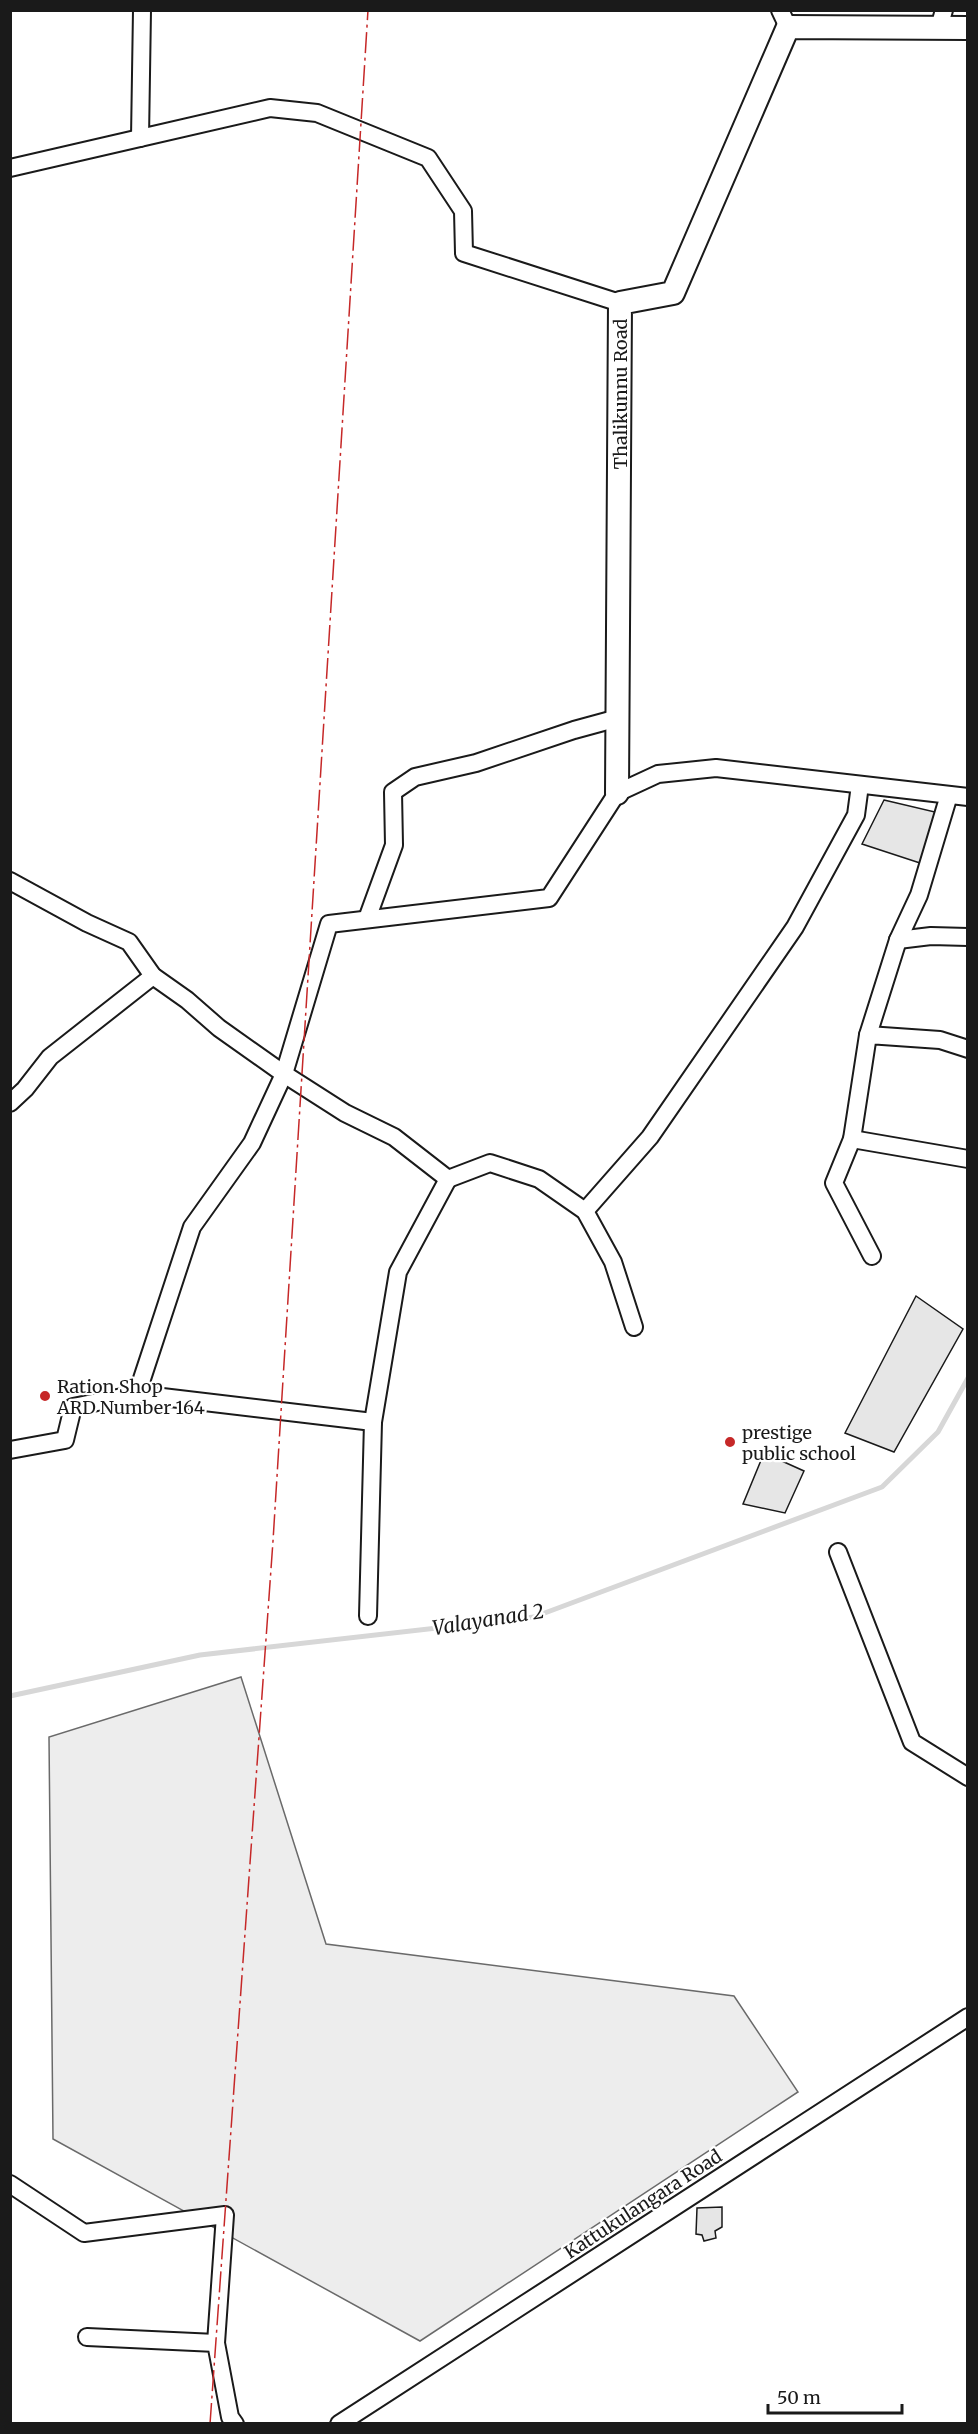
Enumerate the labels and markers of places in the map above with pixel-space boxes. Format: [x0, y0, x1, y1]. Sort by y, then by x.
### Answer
place label: Ration Shop ARD Number 164 [56, 1375, 205, 1419]
marker: Ration Shop ARD Number 164 [38, 1389, 52, 1403]
place label: prestige public school [742, 1421, 856, 1465]
marker: prestige public school [723, 1435, 737, 1449]

